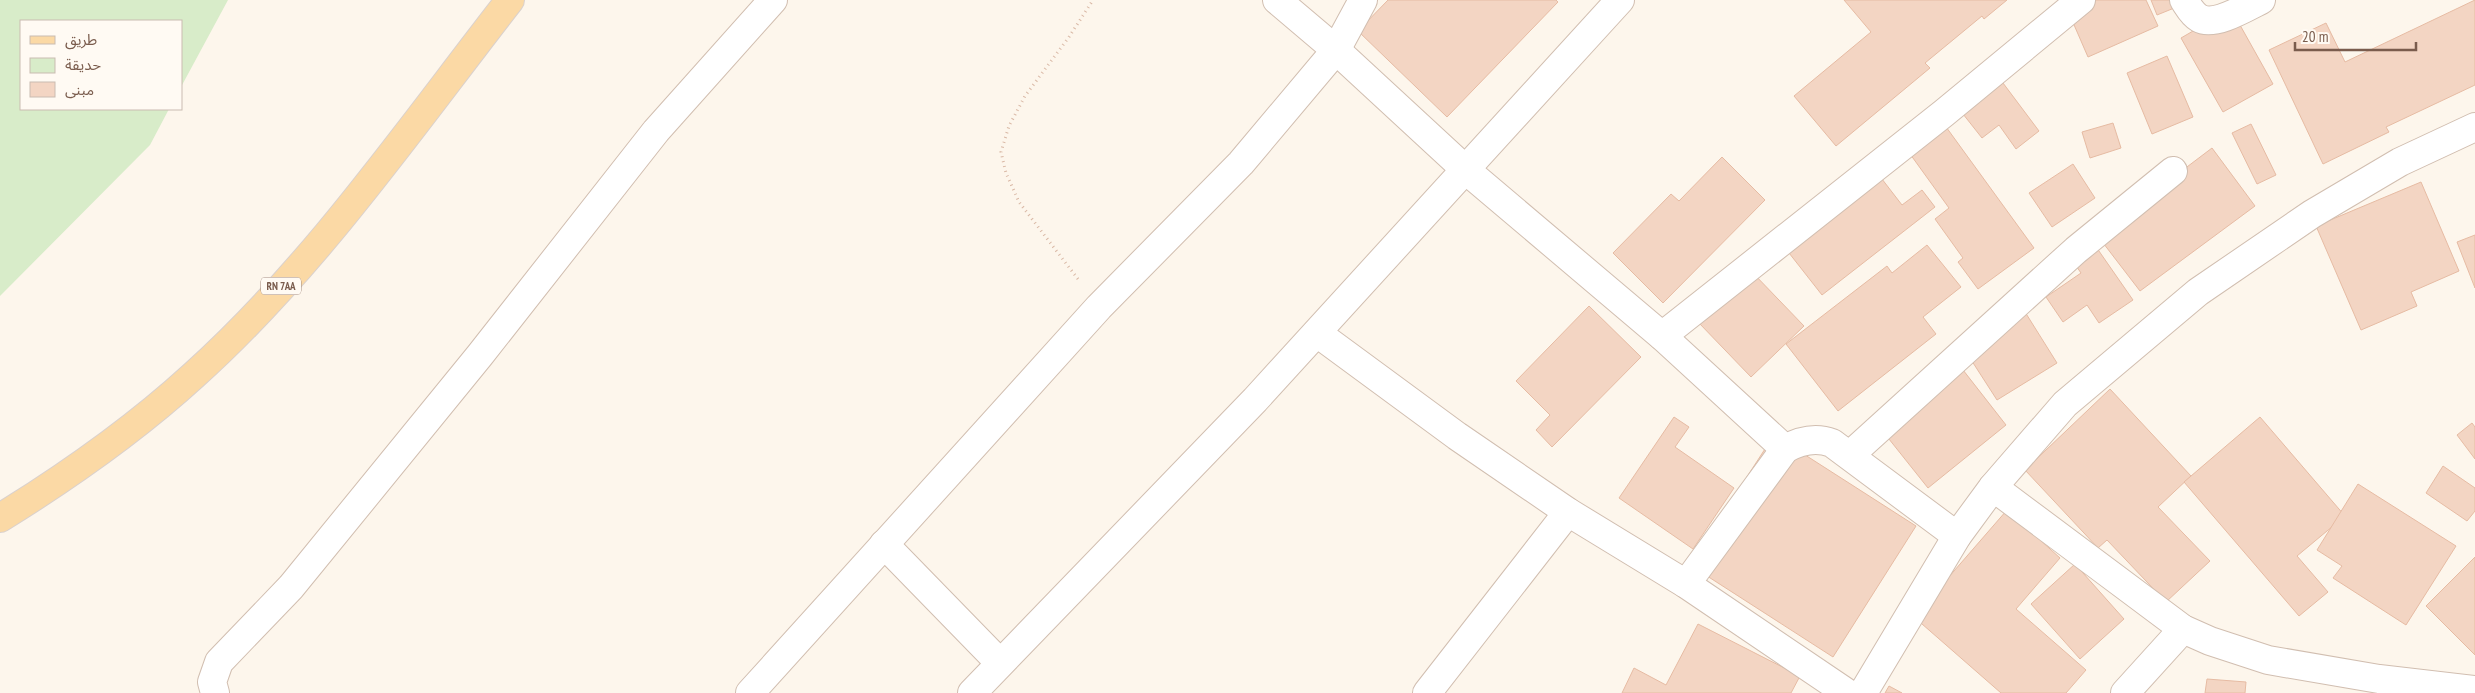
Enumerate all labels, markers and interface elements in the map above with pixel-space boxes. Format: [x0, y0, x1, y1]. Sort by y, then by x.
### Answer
legend [20, 20, 182, 110]
scale bar [2295, 20, 2416, 52]
text: 20 m [2302, 27, 2328, 46]
text: طريق [65, 30, 97, 50]
text: حديقة [65, 55, 101, 74]
text: مبنى [65, 80, 94, 99]
road number: RN 7AA [261, 278, 301, 294]

